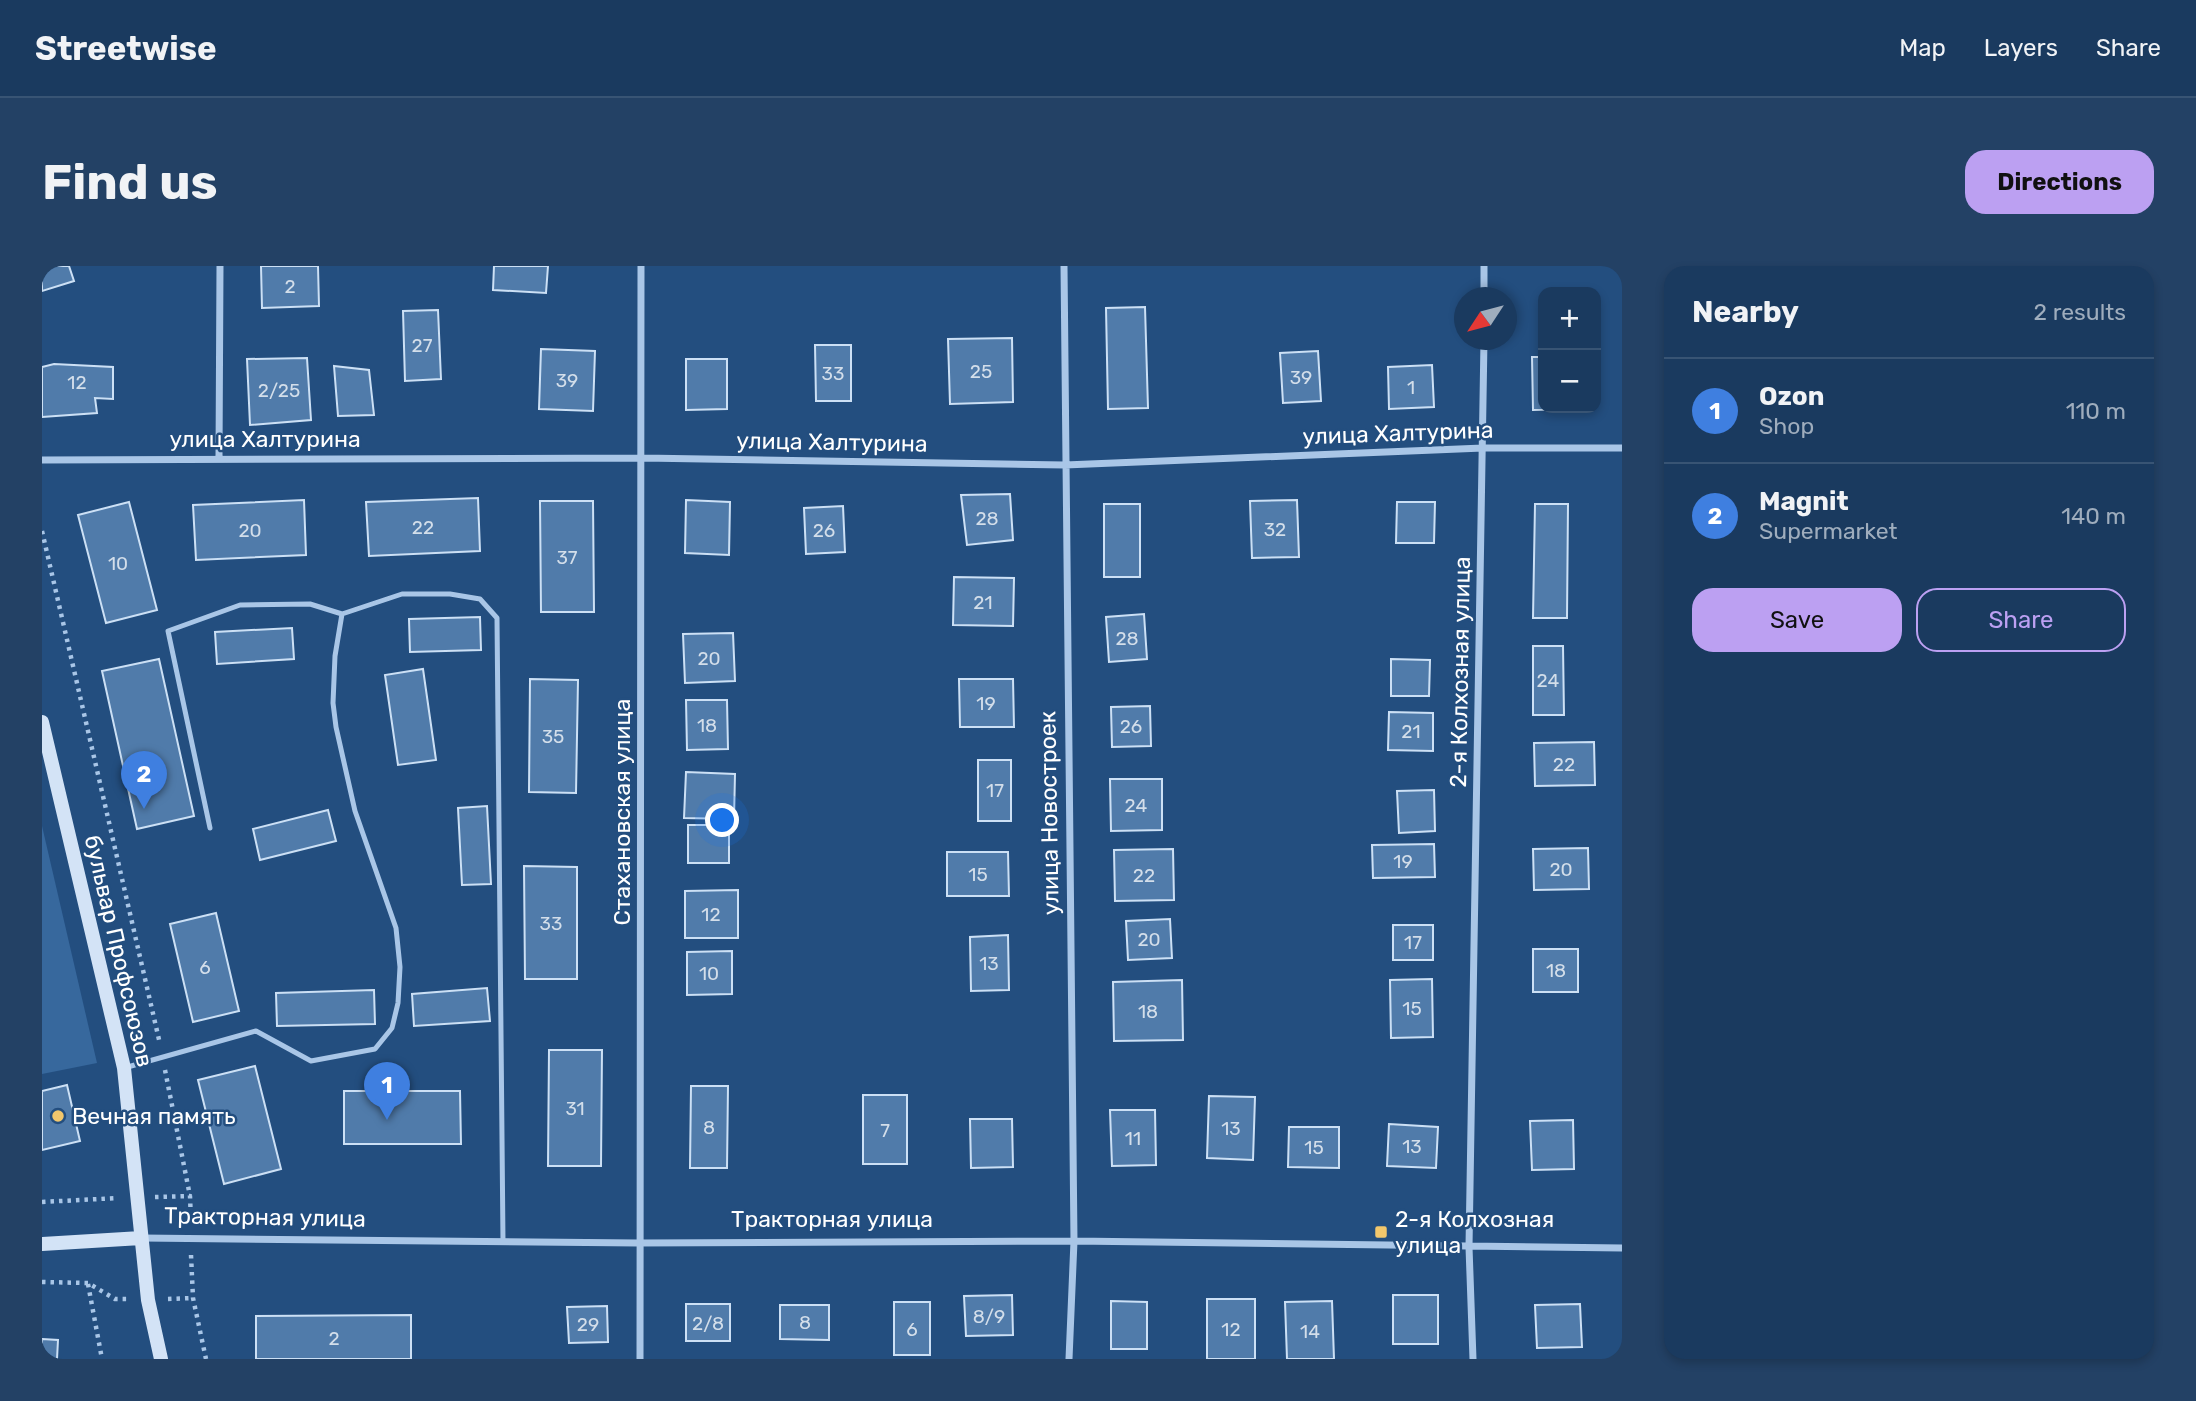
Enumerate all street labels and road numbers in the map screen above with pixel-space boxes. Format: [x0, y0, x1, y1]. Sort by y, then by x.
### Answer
street label: улица Халтурина [1302, 416, 1494, 450]
street label: улица Халтурина [169, 425, 361, 453]
street label: улица Халтурина [736, 426, 928, 458]
street label: 2-я Колхозная улица [1444, 556, 1476, 788]
street label: Стахановская улица [608, 698, 636, 926]
street label: улица Новостроек [1033, 711, 1065, 915]
street label: бульвар Профсоюзов [79, 832, 159, 1070]
street label: Тракторная улица [164, 1201, 366, 1233]
street label: Тракторная улица [731, 1205, 933, 1233]

